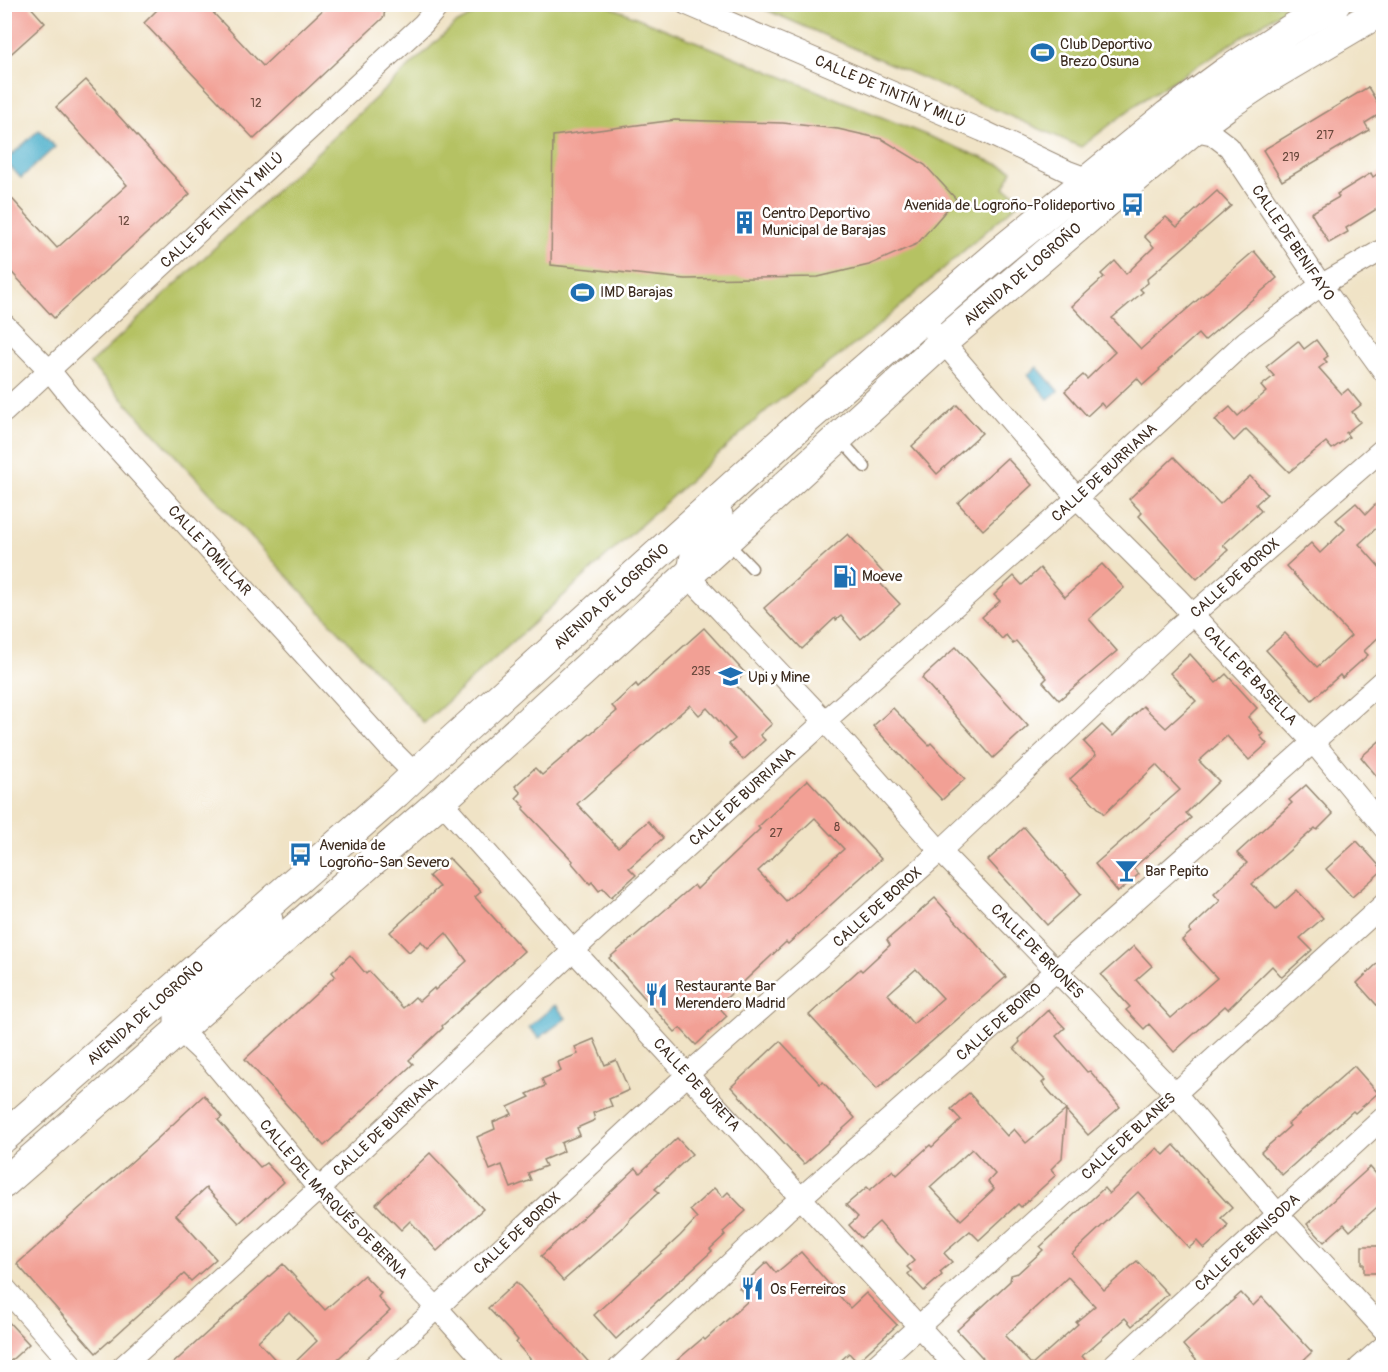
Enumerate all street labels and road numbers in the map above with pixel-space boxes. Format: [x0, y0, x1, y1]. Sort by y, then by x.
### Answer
street label: CALLE DE TINTÍN Y MILÚ [812, 51, 968, 132]
street label: CALLE DE TINTÍN Y MILÚ [156, 148, 288, 272]
street label: CALLE DE BENIFAYO [1247, 181, 1339, 304]
street label: AVENIDA DE LOGROÑO [960, 219, 1085, 330]
street label: CALLE DE BURRIANA [1047, 419, 1161, 526]
street label: CALLE TOMILLAR [164, 501, 256, 600]
street label: CALLE DE BOROX [1186, 534, 1283, 622]
street label: AVENIDA DE LOGROÑO [550, 539, 673, 653]
street label: CALLE DE BASELLA [1199, 622, 1302, 729]
street label: CALLE DE BURRIANA [685, 743, 799, 850]
street label: CALLE DE BOROX [829, 863, 926, 951]
street label: CALLE DE BRIONES [987, 900, 1088, 1003]
street label: AVENIDA DE LOGROÑO [83, 957, 208, 1069]
street label: CALLE DE BOIRO [952, 979, 1045, 1065]
street label: CALLE DE BURETA [649, 1034, 745, 1136]
street label: CALLE DE BURRIANA [329, 1073, 442, 1181]
street label: CALLE DE BLANES [1077, 1088, 1180, 1184]
street label: CALLE DEL MARQUÉS DE BERNA [255, 1116, 412, 1283]
street label: CALLE DE BOROX [469, 1188, 565, 1278]
street label: CALLE DE BENISODA [1191, 1189, 1304, 1295]

